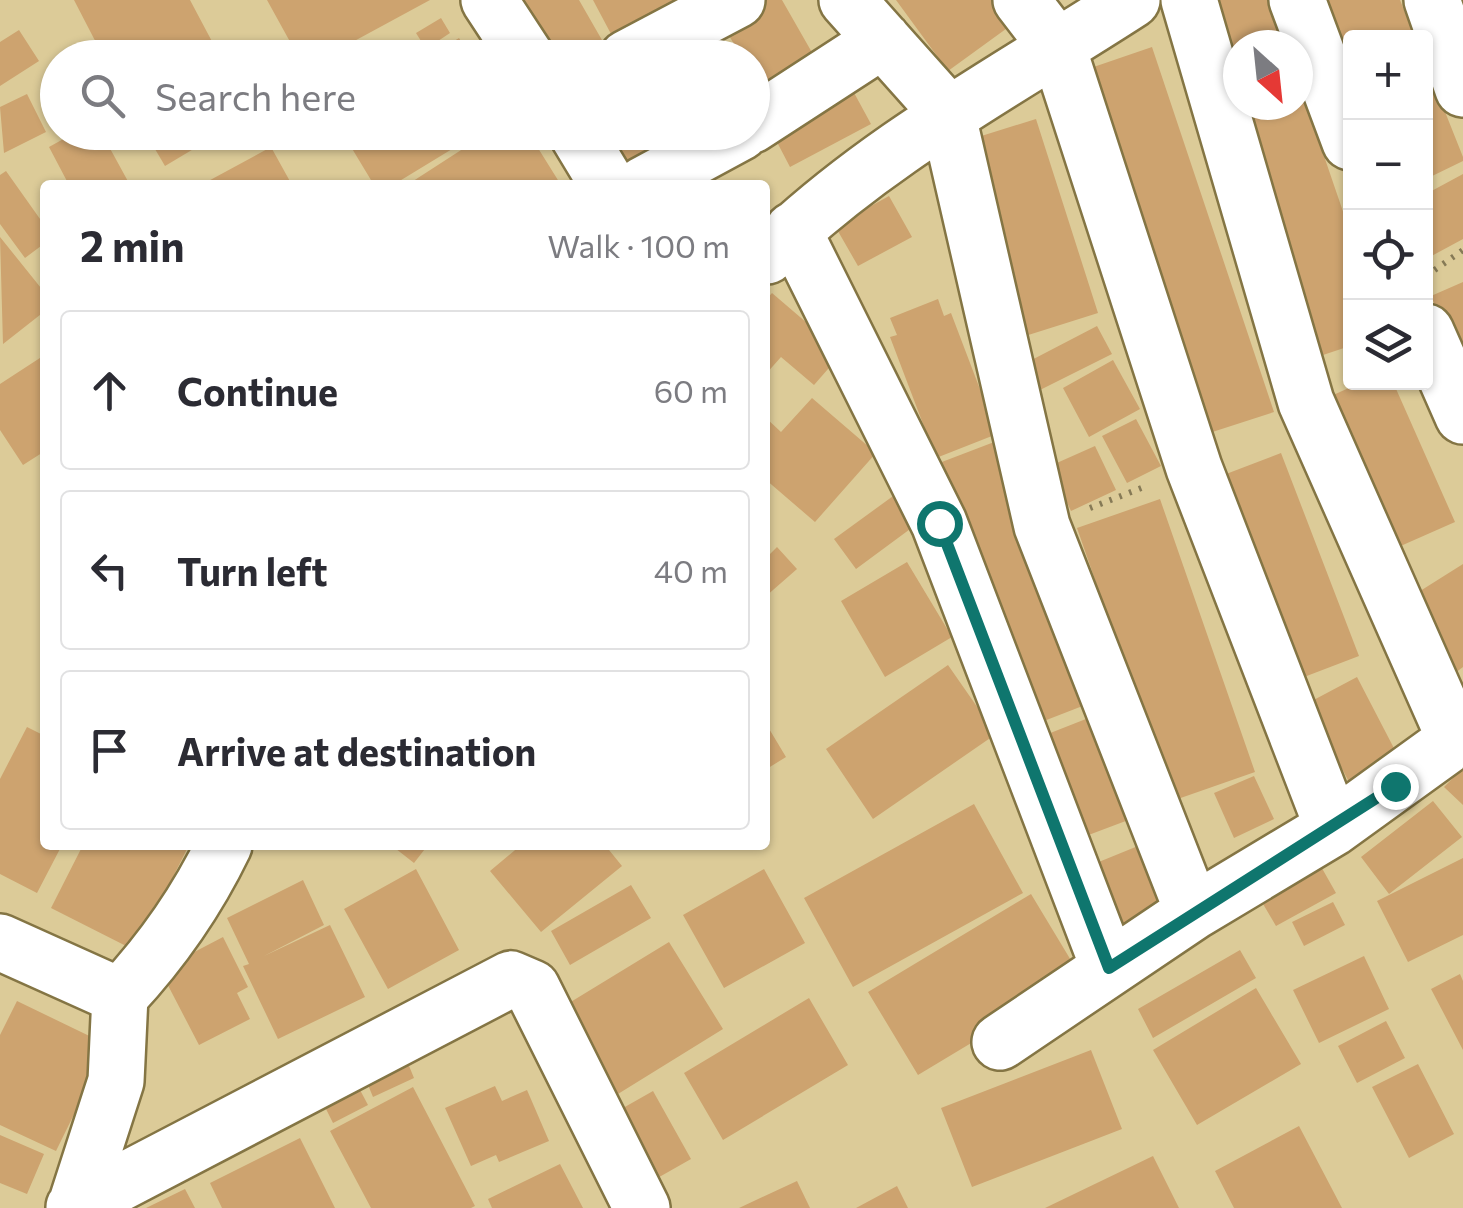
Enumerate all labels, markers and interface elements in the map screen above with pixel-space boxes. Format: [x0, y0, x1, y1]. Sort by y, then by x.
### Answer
north arrow [1223, 30, 1313, 120]
map controls [1343, 30, 1433, 390]
button: + [1343, 30, 1433, 120]
search box [40, 40, 770, 150]
icon: search [75, 68, 130, 123]
text: Search here [155, 72, 356, 119]
button: − [1343, 120, 1433, 210]
button: locate [1343, 210, 1433, 300]
text: 2 min [80, 219, 185, 271]
text: Walk · 100 m [548, 225, 730, 265]
button: layers [1343, 300, 1433, 390]
icon: ahead [82, 363, 137, 418]
text: Continue [177, 367, 338, 414]
text: 60 m [654, 370, 728, 410]
route start [917, 501, 963, 547]
icon: left [82, 543, 137, 598]
text: Turn left [177, 547, 328, 594]
text: 40 m [654, 550, 728, 590]
icon: arrive [82, 723, 137, 778]
text: Arrive at destination [177, 727, 536, 774]
route end [1373, 764, 1419, 810]

